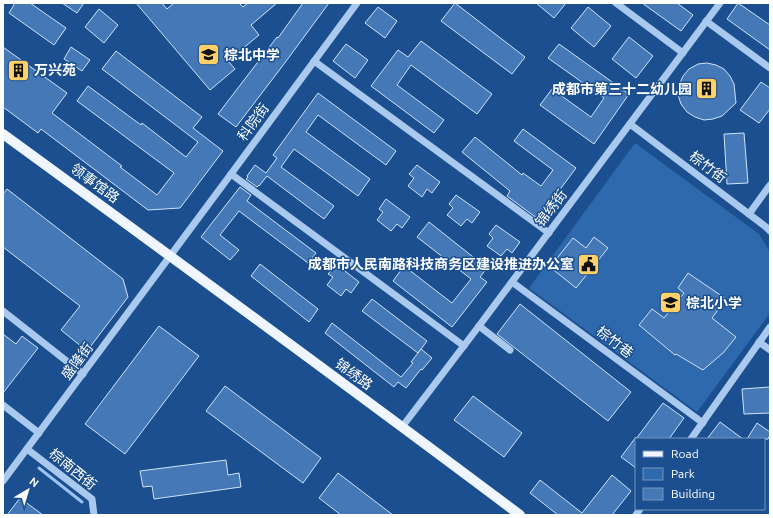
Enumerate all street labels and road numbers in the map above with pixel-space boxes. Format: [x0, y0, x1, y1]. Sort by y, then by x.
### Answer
street label: 科院街 [234, 100, 272, 144]
street label: 棕竹街 [686, 148, 730, 186]
street label: 领事馆路 [68, 160, 122, 206]
street label: 锦绣街 [532, 186, 570, 230]
street label: 棕竹巷 [593, 323, 637, 361]
street label: 盛隆街 [58, 339, 96, 383]
street label: 锦绣路 [332, 355, 376, 393]
street label: 棕南西街 [46, 445, 100, 493]

